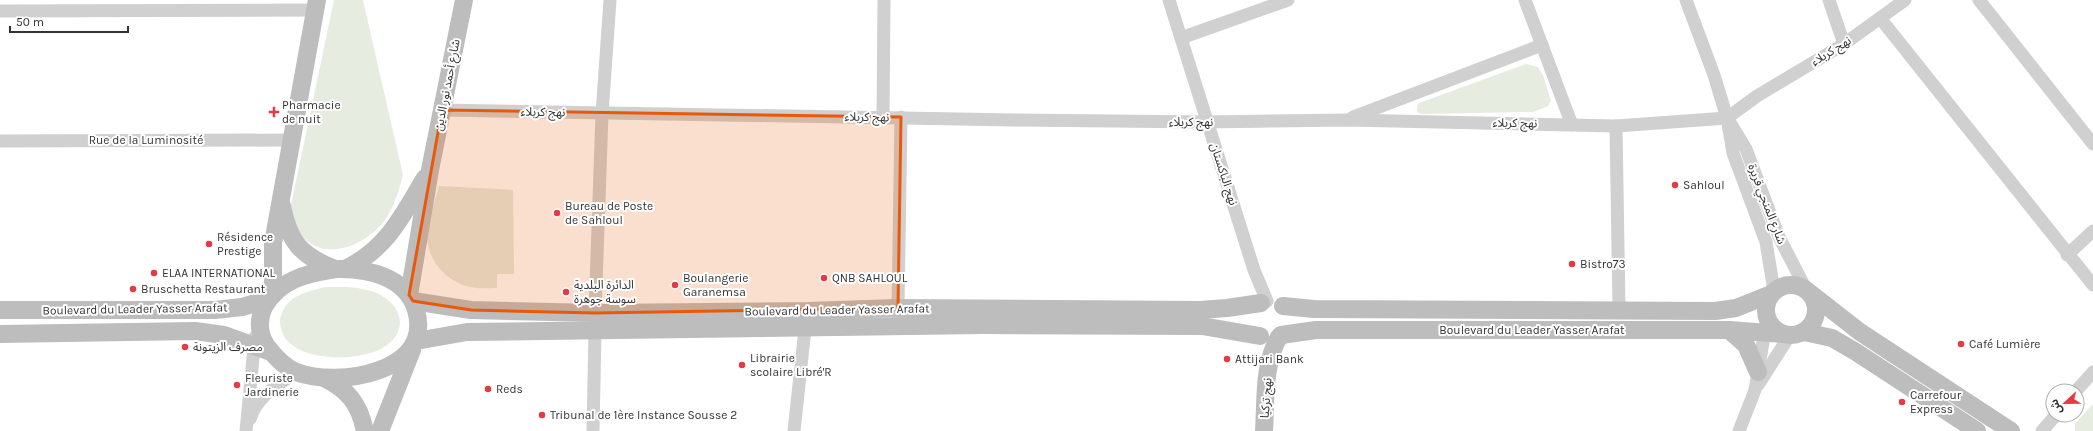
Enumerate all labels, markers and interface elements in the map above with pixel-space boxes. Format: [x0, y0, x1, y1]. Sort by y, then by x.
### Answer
scale bar [10, 8, 128, 34]
text: 50 m [16, 15, 44, 29]
street label: نهج كربلاء [1808, 33, 1855, 70]
street label: شارع أحمد نور الدين [431, 38, 465, 132]
place label: Pharmacie de nuit [282, 98, 341, 126]
street label: نهج كربلاء [521, 105, 565, 121]
marker: Pharmacie de nuit [269, 107, 279, 117]
street label: نهج كربلاء [845, 110, 889, 126]
street label: نهج كربلاء [1169, 115, 1213, 131]
street label: نهج كربلاء [1493, 116, 1537, 132]
street label: Rue de la Luminosité [89, 133, 203, 147]
street label: نهج الباكستان [1205, 141, 1241, 208]
street label: شارع المنجي قريرة [1743, 162, 1789, 247]
place label: Sahloul [1683, 178, 1725, 192]
marker: Sahloul [1670, 180, 1680, 190]
place label: Bureau de Poste de Sahloul [565, 199, 653, 227]
marker: Bureau de Poste de Sahloul [552, 208, 562, 218]
place label: Résidence Prestige [217, 230, 273, 258]
marker: Résidence Prestige [204, 239, 214, 249]
place label: Bistro73 [1580, 257, 1625, 271]
marker: Bistro73 [1567, 259, 1577, 269]
place label: ELAA INTERNATIONAL [162, 266, 275, 280]
marker: ELAA INTERNATIONAL [149, 268, 159, 278]
place label: Boulangerie Garanemsa [683, 271, 749, 299]
place label: QNB SAHLOUL [832, 271, 908, 285]
marker: QNB SAHLOUL [819, 273, 829, 283]
place label: الدائرة البلدية سوسة جوهرة [574, 278, 636, 306]
marker: Boulangerie Garanemsa [670, 280, 680, 290]
place label: Bruschetta Restaurant [141, 282, 266, 296]
marker: Bruschetta Restaurant [128, 284, 138, 294]
marker: الدائرة البلدية سوسة جوهرة [561, 287, 571, 297]
street label: Boulevard du Leader Yasser Arafat [42, 300, 228, 318]
street label: Boulevard du Leader Yasser Arafat [744, 301, 930, 319]
street label: Boulevard du Leader Yasser Arafat [1439, 323, 1625, 337]
place label: Café Lumière [1969, 337, 2040, 351]
marker: Café Lumière [1956, 339, 1966, 349]
place label: مصرف الزيتونة [193, 340, 263, 354]
marker: مصرف الزيتونة [180, 342, 190, 352]
place label: Librairie scolaire Libré'R [750, 351, 832, 379]
place label: Attijari Bank [1235, 352, 1304, 366]
marker: Attijari Bank [1222, 354, 1232, 364]
marker: Librairie scolaire Libré'R [737, 360, 747, 370]
place label: Fleuriste Jardinerie [245, 371, 299, 399]
street label: نهج تركيا [1258, 377, 1276, 419]
marker: Fleuriste Jardinerie [232, 380, 242, 390]
place label: Reds [496, 382, 523, 396]
north arrow [2045, 383, 2085, 423]
marker: Reds [483, 384, 493, 394]
place label: Carrefour Express [1910, 388, 1962, 416]
marker: Carrefour Express [1897, 397, 1907, 407]
text: ش [2047, 397, 2065, 416]
place label: Tribunal de 1ère Instance Sousse 2 [550, 408, 737, 422]
marker: Tribunal de 1ère Instance Sousse 2 [537, 410, 547, 420]

